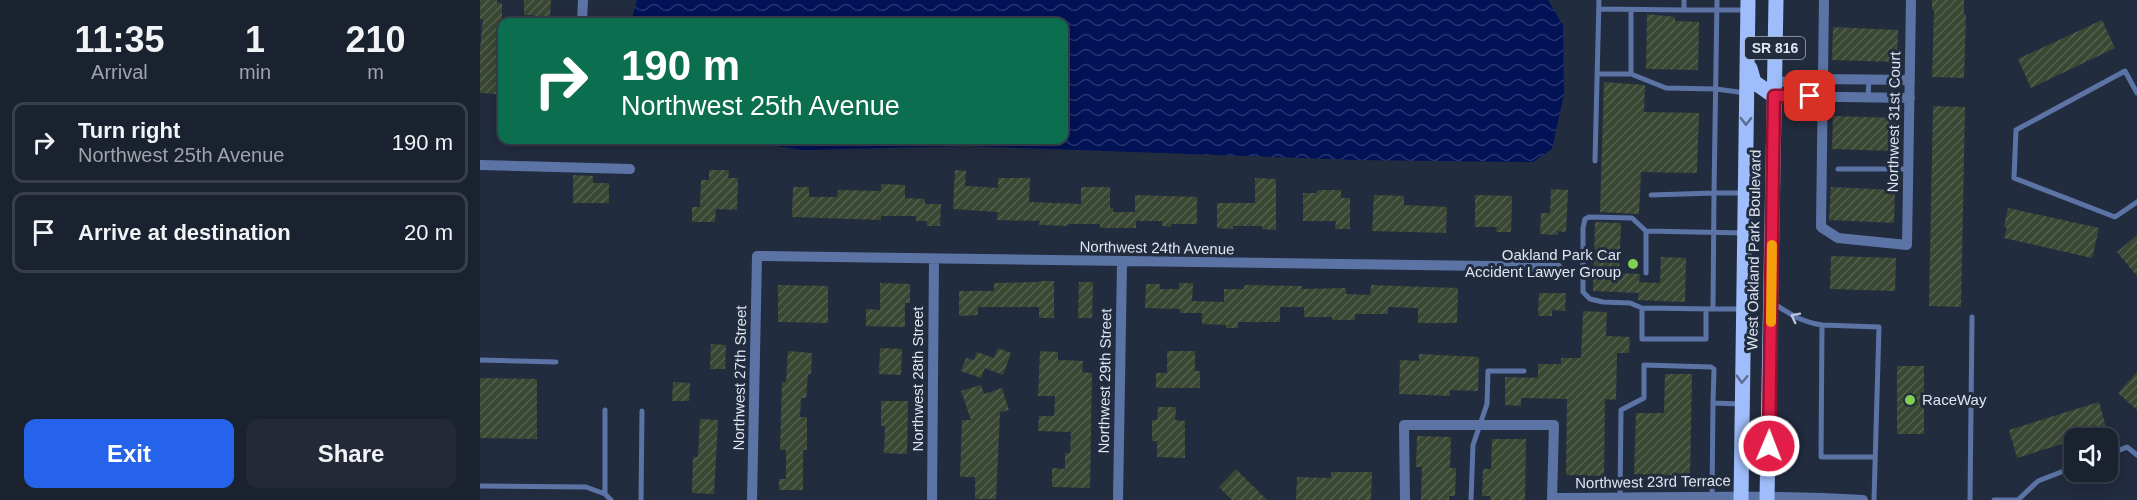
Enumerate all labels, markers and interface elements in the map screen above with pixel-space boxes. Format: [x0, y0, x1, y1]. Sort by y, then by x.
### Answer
text: 11:35 [74, 19, 164, 60]
text: 1 [245, 19, 265, 60]
text: 210 [346, 19, 406, 60]
road number: SR 816 [1745, 37, 1805, 59]
icon: right [522, 42, 600, 120]
text: 190 m [621, 42, 740, 89]
street label: Northwest 31st Court [1884, 51, 1903, 193]
text: Arrival [91, 61, 148, 83]
text: min [239, 61, 271, 83]
text: m [367, 61, 384, 83]
pin [1784, 70, 1835, 121]
icon: arrive [1793, 79, 1826, 112]
text: Northwest 25th Avenue [621, 91, 900, 121]
one-way arrow [1740, 117, 1752, 126]
text: Turn right [78, 118, 180, 143]
icon: right [27, 126, 60, 159]
text: 190 m [392, 130, 453, 155]
text: Northwest 25th Avenue [78, 144, 284, 166]
street label: West Oakland Park Boulevard [1743, 150, 1764, 350]
icon: arrive [27, 216, 60, 249]
text: Arrive at destination [78, 220, 291, 245]
text: 20 m [404, 220, 453, 245]
street label: Northwest 24th Avenue [1079, 238, 1235, 257]
place label: Oakland Park Car Accident Lawyer Group [1465, 246, 1621, 280]
marker: Oakland Park Car Accident Lawyer Group [1626, 257, 1640, 271]
street label: Northwest 27th Street [730, 304, 749, 451]
street label: Northwest 28th Street [909, 306, 926, 452]
street label: Northwest 29th Street [1095, 307, 1114, 454]
one-way arrow [1791, 313, 1802, 324]
one-way arrow [1736, 375, 1749, 384]
place label: RaceWay [1922, 391, 1987, 408]
marker: RaceWay [1903, 393, 1917, 407]
position arrow [1737, 414, 1801, 478]
button: Exit [24, 419, 234, 488]
button: Share [246, 419, 456, 488]
map controls [2064, 428, 2118, 482]
button: sound [2064, 428, 2118, 482]
street label: Northwest 23rd Terrace [1575, 472, 1731, 491]

